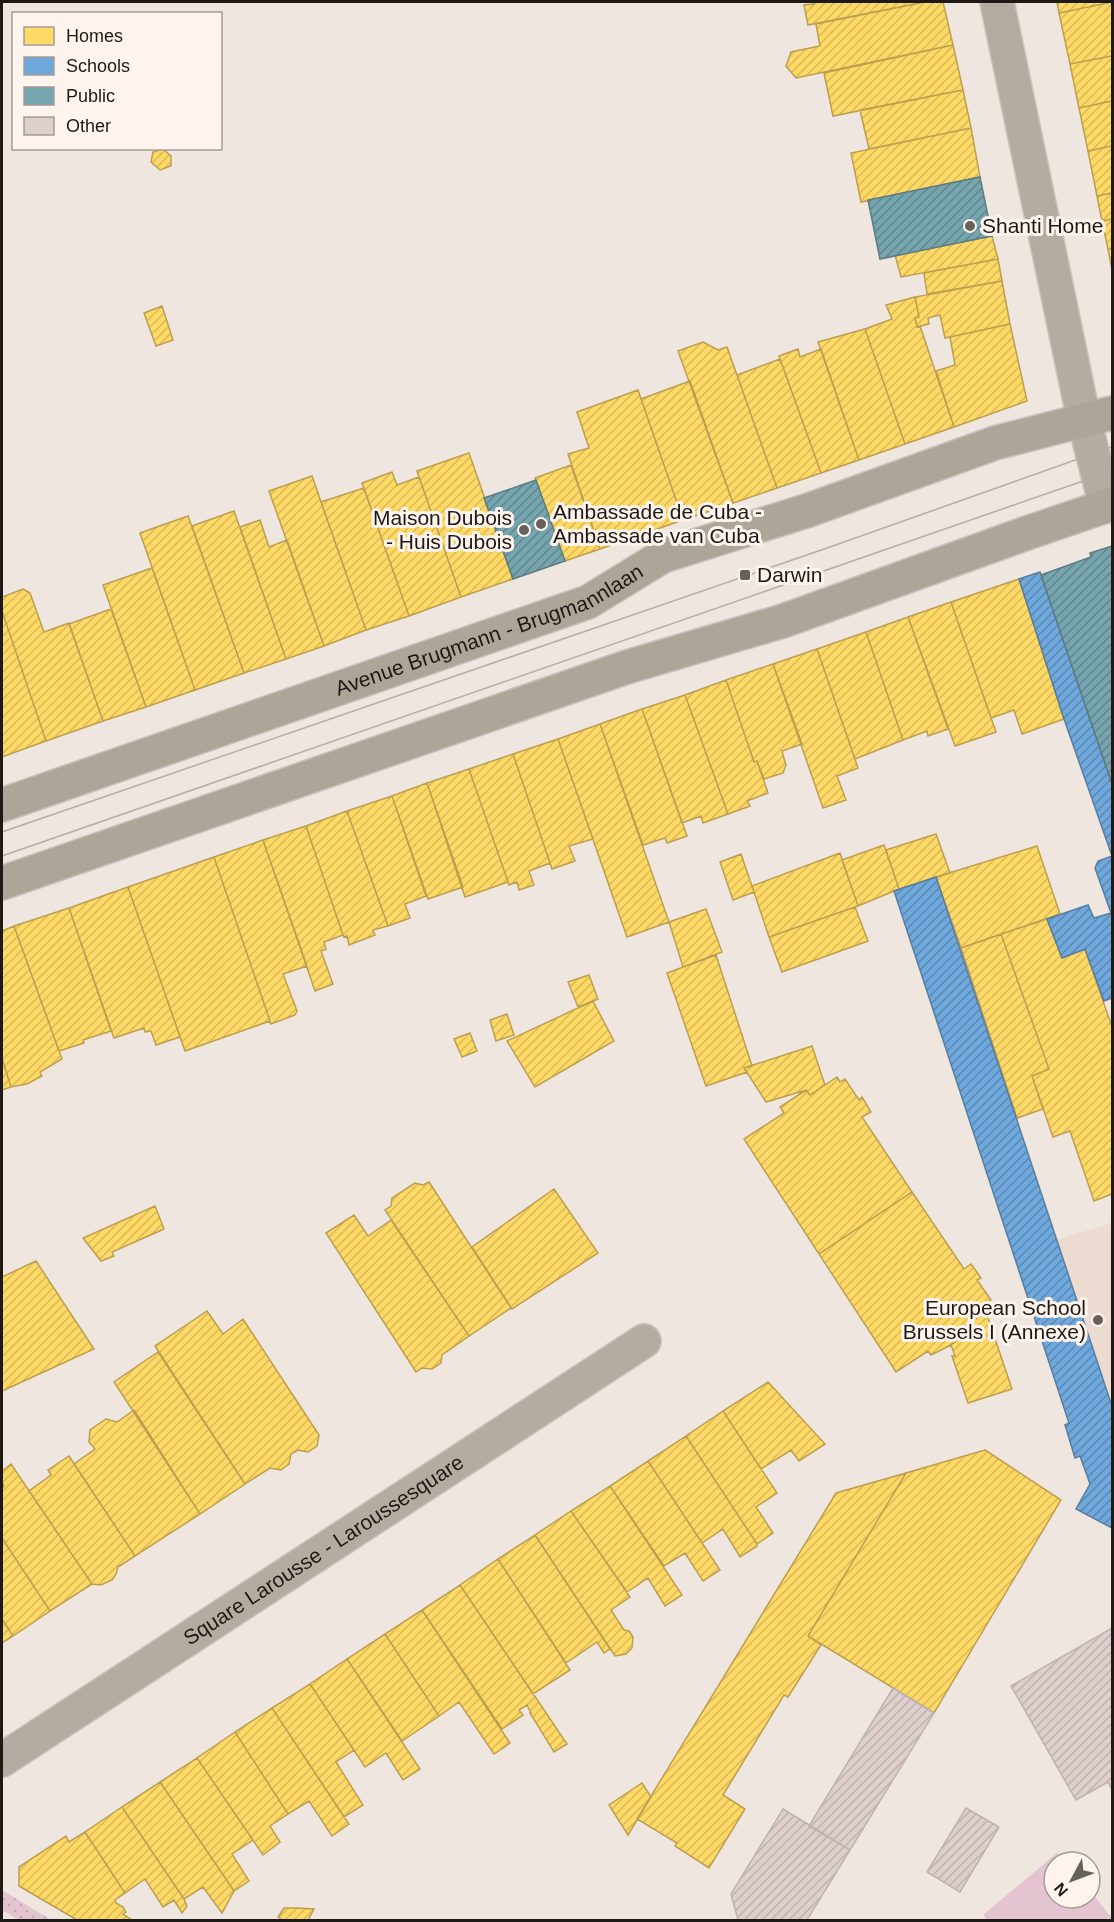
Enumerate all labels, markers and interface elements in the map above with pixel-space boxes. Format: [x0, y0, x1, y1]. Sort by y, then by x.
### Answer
legend [12, 12, 222, 150]
text: Homes [66, 26, 123, 46]
text: Schools [66, 56, 130, 76]
text: Public [66, 86, 115, 106]
text: Other [66, 116, 111, 136]
place label: Shanti Home [982, 214, 1103, 237]
marker: Shanti Home [963, 219, 977, 233]
place label: Ambassade de Cuba - Ambassade van Cuba [553, 500, 762, 547]
place label: Maison Dubois - Huis Dubois [373, 506, 512, 553]
marker: Ambassade de Cuba - Ambassade van Cuba [534, 517, 548, 531]
marker: Maison Dubois - Huis Dubois [517, 523, 531, 537]
street label: Avenue Brugmann - Brugmannlaan [332, 559, 647, 700]
place label: Darwin [757, 563, 822, 586]
marker: Darwin [738, 568, 752, 582]
place label: European School Brussels I (Annexe) [903, 1296, 1086, 1343]
marker: European School Brussels I (Annexe) [1091, 1313, 1105, 1327]
street label: Square Larousse - Laroussesquare [179, 1450, 468, 1649]
north arrow [1042, 1850, 1102, 1910]
text: N [1051, 1880, 1071, 1899]

